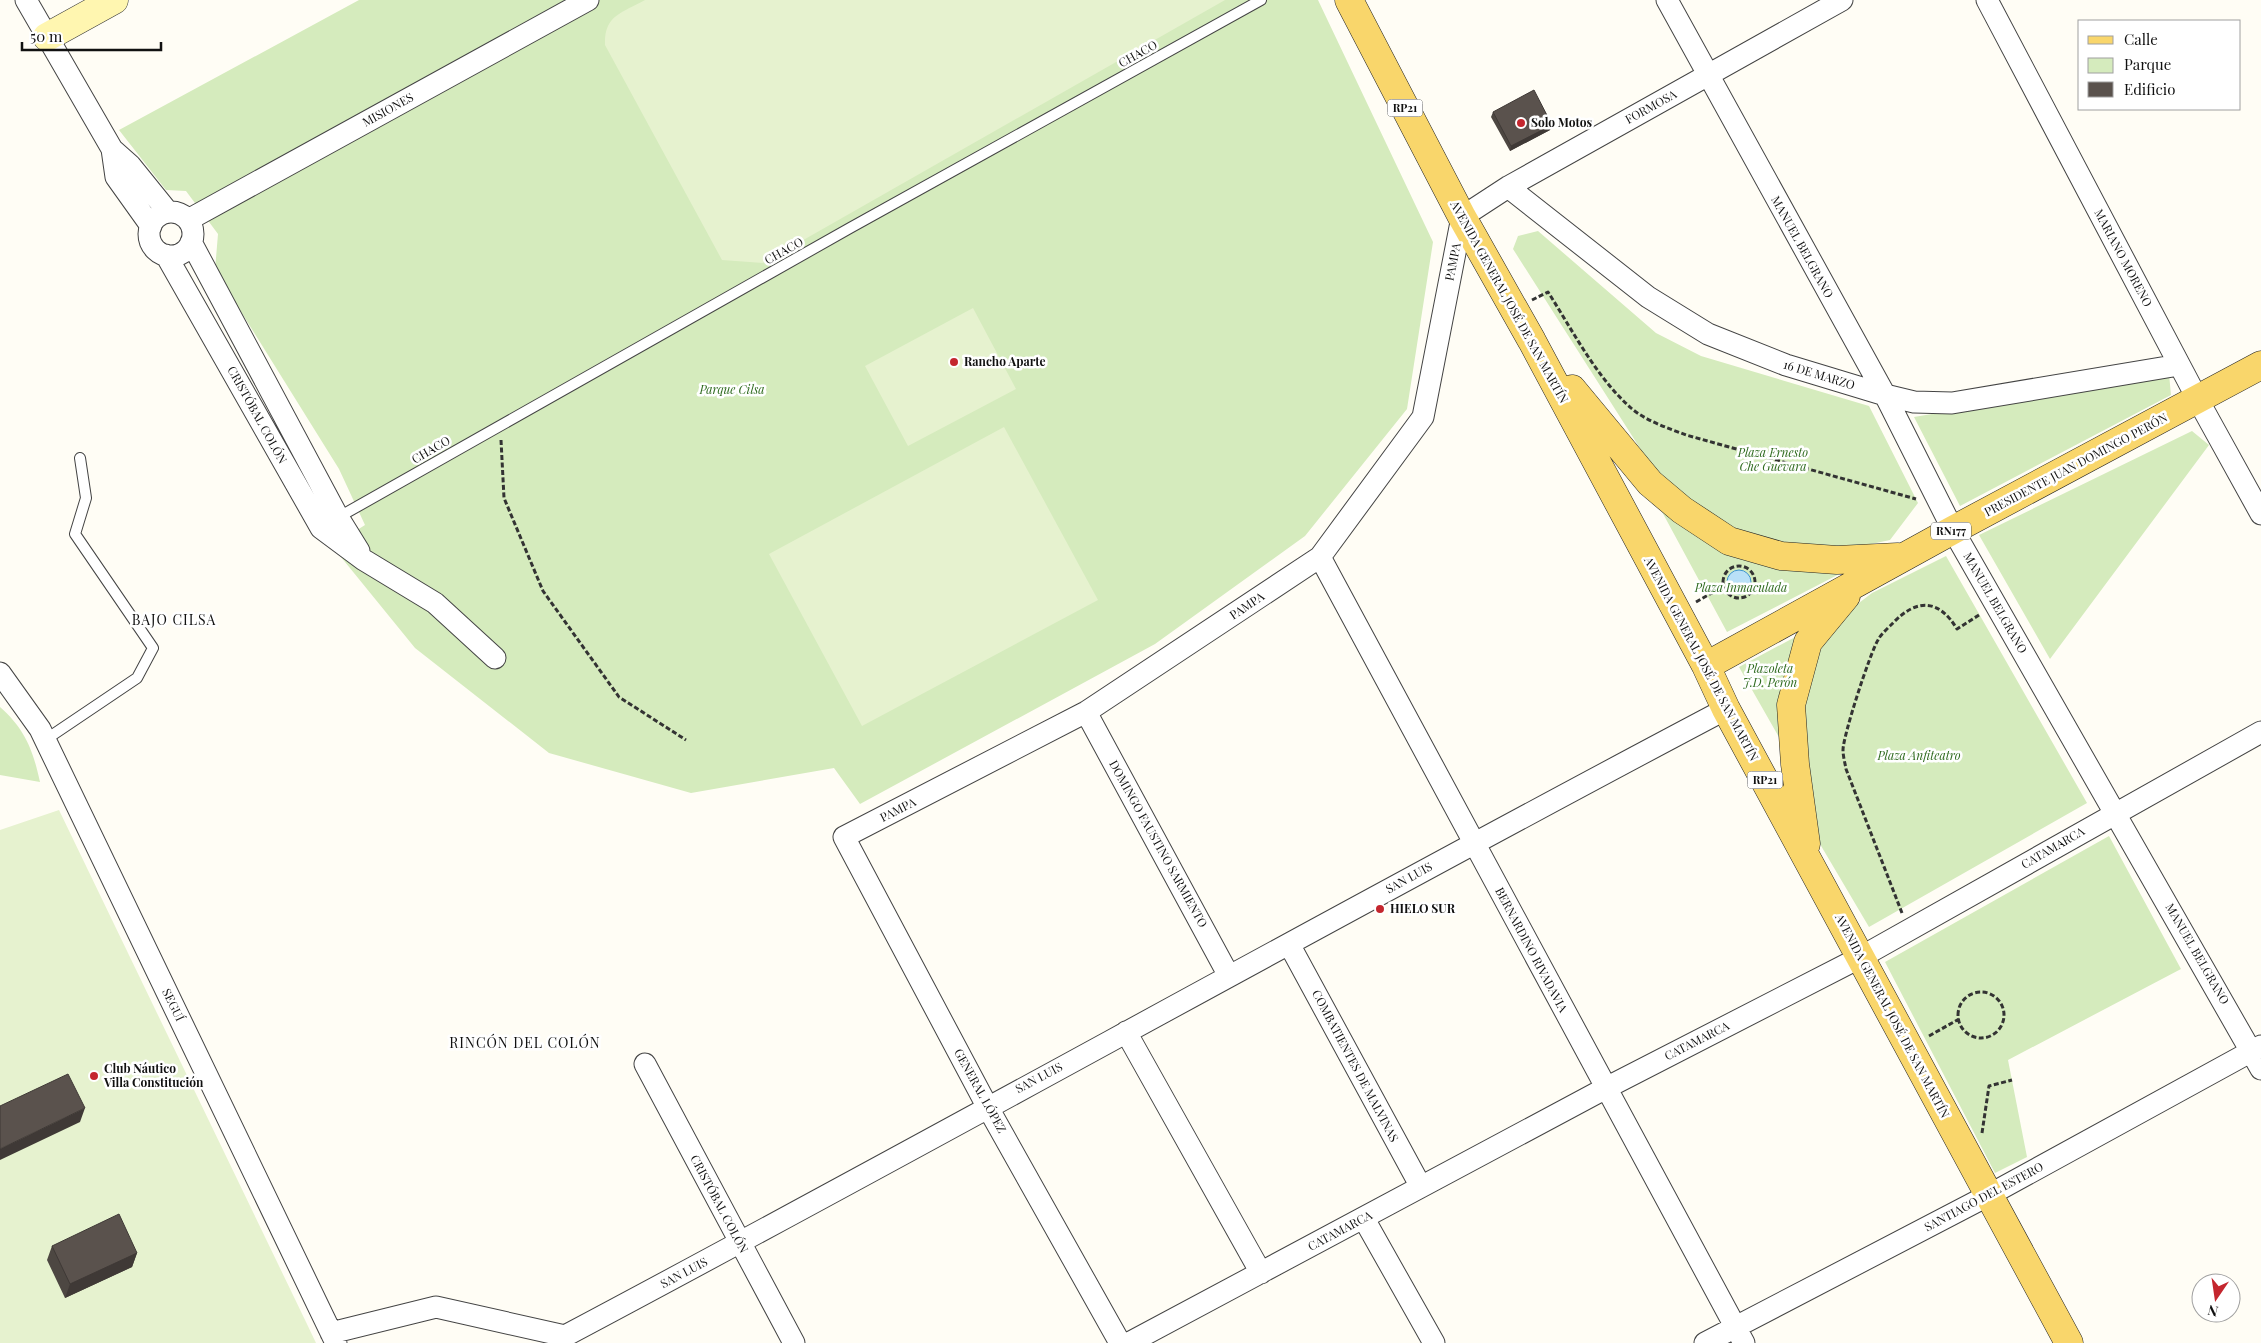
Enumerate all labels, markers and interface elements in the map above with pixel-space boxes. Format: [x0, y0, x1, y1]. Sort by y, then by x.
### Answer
scale bar [22, 20, 161, 52]
legend [2078, 20, 2241, 110]
text: 50 m [30, 26, 63, 46]
text: Calle [2124, 29, 2158, 49]
street label: CHACO [1115, 36, 1160, 70]
text: Parque [2124, 54, 2171, 74]
text: Edificio [2124, 79, 2175, 99]
street label: FORMOSA [1622, 85, 1679, 127]
street label: MISIONES [359, 89, 416, 130]
road number: RP21 [1388, 100, 1422, 116]
place label: Solo Motos [1531, 114, 1592, 130]
marker: Solo Motos [1515, 117, 1527, 129]
street label: MANUEL BELGRANO [1768, 193, 1838, 300]
street label: AVENIDA GENERAL JOSÉ DE SAN MARTÍN [1447, 197, 1573, 406]
street label: MARIANO MORENO [2091, 206, 2157, 309]
street label: CHACO [761, 233, 806, 267]
street label: PAMPA [1441, 241, 1464, 282]
place label: Rancho Aparte [964, 353, 1046, 369]
marker: Rancho Aparte [948, 356, 960, 368]
street label: 16 DE MARZO [1782, 356, 1857, 393]
street label: CRISTÓBAL COLÓN [224, 363, 292, 467]
park label: Parque Cilsa [698, 381, 765, 397]
street label: PRESIDENTE JUAN DOMINGO PERÓN [1981, 409, 2170, 519]
street label: CHACO [408, 432, 453, 467]
park label: Plaza Ernesto Che Guevara [1737, 444, 1808, 474]
road number: RN177 [1931, 522, 1971, 540]
street label: MANUEL BELGRANO [1960, 549, 2031, 656]
street label: AVENIDA GENERAL JOSÉ DE SAN MARTÍN [1641, 553, 1763, 764]
park label: Plaza Inmaculada [1694, 579, 1787, 595]
street label: PAMPA [1226, 588, 1267, 623]
district label: BAJO CILSA [132, 610, 216, 629]
park label: Plazoleta J.D. Perón [1743, 660, 1797, 690]
park label: Plaza Anfiteatro [1877, 747, 1961, 763]
street label: DOMINGO FAUSTINO SARMIENTO [1106, 757, 1212, 930]
road number: RP21 [1748, 772, 1782, 788]
street label: PAMPA [877, 793, 919, 825]
street label: CATAMARCA [2018, 822, 2088, 872]
street label: SAN LUIS [1382, 858, 1435, 896]
street label: BERNARDINO RIVADAVIA [1492, 884, 1572, 1015]
place label: HIELO SUR [1390, 900, 1456, 916]
street label: MANUEL BELGRANO [2162, 900, 2233, 1007]
marker: HIELO SUR [1374, 903, 1386, 915]
street label: AVENIDA GENERAL JOSÉ DE SAN MARTÍN [1832, 910, 1954, 1121]
street label: SEGUÍ [159, 986, 189, 1024]
street label: COMBATIENTES DE MALVINAS [1309, 987, 1403, 1144]
street label: CATAMARCA [1661, 1017, 1732, 1063]
district label: RINCÓN DEL COLÓN [449, 1033, 601, 1052]
street label: GENERAL LÓPEZ [951, 1046, 1011, 1135]
street label: SAN LUIS [1012, 1058, 1065, 1096]
place label: Club Náutico Villa Constitución [103, 1060, 204, 1090]
marker: Club Náutico Villa Constitución [88, 1070, 100, 1082]
street label: CRISTÓBAL COLÓN [687, 1152, 753, 1256]
street label: SANTIAGO DEL ESTERO [1921, 1158, 2046, 1234]
street label: CATAMARCA [1305, 1206, 1375, 1254]
street label: SAN LUIS [657, 1253, 710, 1291]
north arrow [2191, 1273, 2241, 1323]
text: N [2206, 1301, 2220, 1322]

